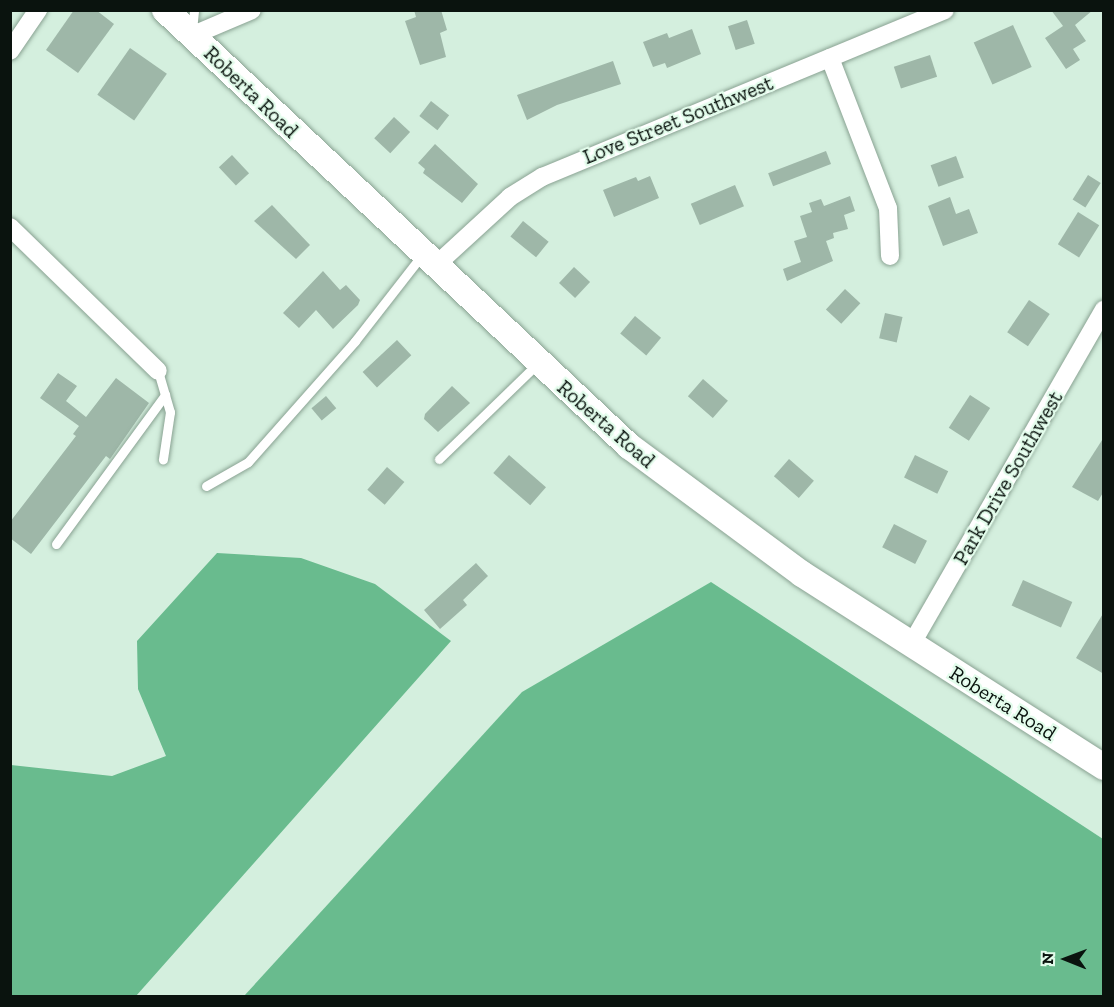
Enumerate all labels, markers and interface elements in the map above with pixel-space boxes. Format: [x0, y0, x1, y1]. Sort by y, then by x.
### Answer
street label: Roberta Road [199, 41, 303, 143]
street label: Love Street Southwest [579, 70, 777, 170]
street label: Roberta Road [552, 375, 660, 473]
street label: Park Drive Southwest [948, 387, 1068, 569]
street label: Roberta Road [945, 660, 1061, 746]
north arrow [1036, 929, 1096, 989]
text: N [1038, 952, 1057, 965]

